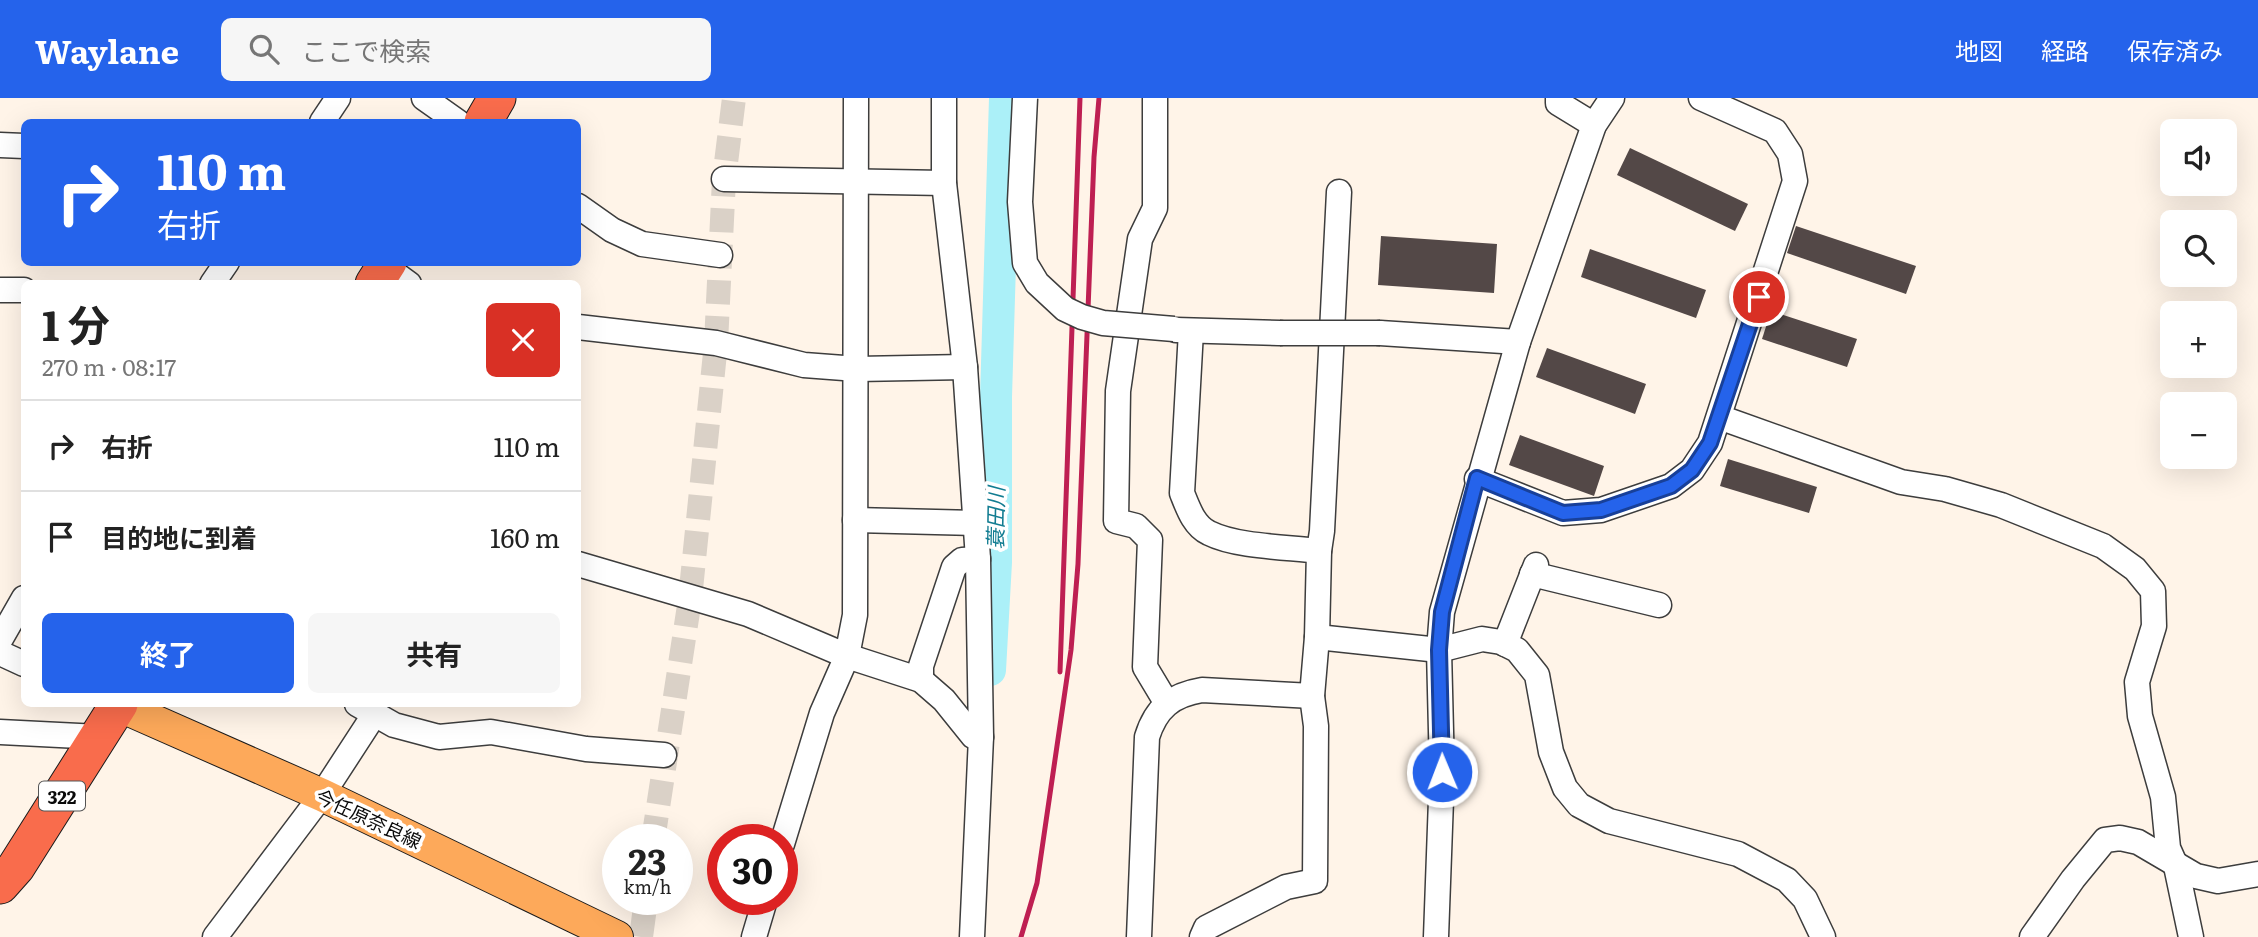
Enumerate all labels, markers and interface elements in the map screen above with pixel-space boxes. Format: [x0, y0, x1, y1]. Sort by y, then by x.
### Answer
search box [221, 18, 711, 81]
text: Waylane [35, 25, 179, 74]
icon: search [245, 30, 283, 68]
text: ここで検索 [301, 30, 431, 69]
text: 地図 [1955, 32, 2003, 67]
text: 経路 [2041, 32, 2089, 67]
text: 保存済み [2127, 32, 2223, 67]
map controls [2160, 119, 2237, 469]
button: sound [2160, 119, 2237, 196]
text: 110 m [157, 132, 286, 205]
icon: right [42, 147, 133, 238]
text: 右折 [157, 199, 221, 247]
button: search [2160, 210, 2237, 287]
pin [1729, 267, 1789, 327]
icon: arrive [1740, 278, 1778, 316]
text: 1 分 [42, 292, 110, 354]
button: + [2160, 301, 2237, 378]
button: close [486, 303, 560, 377]
text: 270 m · 08:17 [42, 349, 176, 383]
button: − [2160, 392, 2237, 469]
text: 右折 [101, 426, 153, 465]
text: 110 m [493, 426, 560, 465]
icon: right [42, 427, 80, 465]
water label: 蓑田川 [978, 484, 1010, 550]
text: 目的地に到着 [101, 517, 257, 556]
text: 160 m [490, 517, 560, 556]
icon: arrive [42, 518, 80, 556]
button: 終了 [42, 613, 294, 693]
button: 共有 [308, 613, 560, 693]
position arrow [1405, 735, 1479, 809]
street label: 今任原奈良線 [311, 781, 427, 855]
road number: 322 [39, 782, 85, 810]
speed limit sign: 30 [707, 824, 798, 915]
text: 23 [628, 834, 667, 886]
text: km/h [624, 873, 671, 900]

